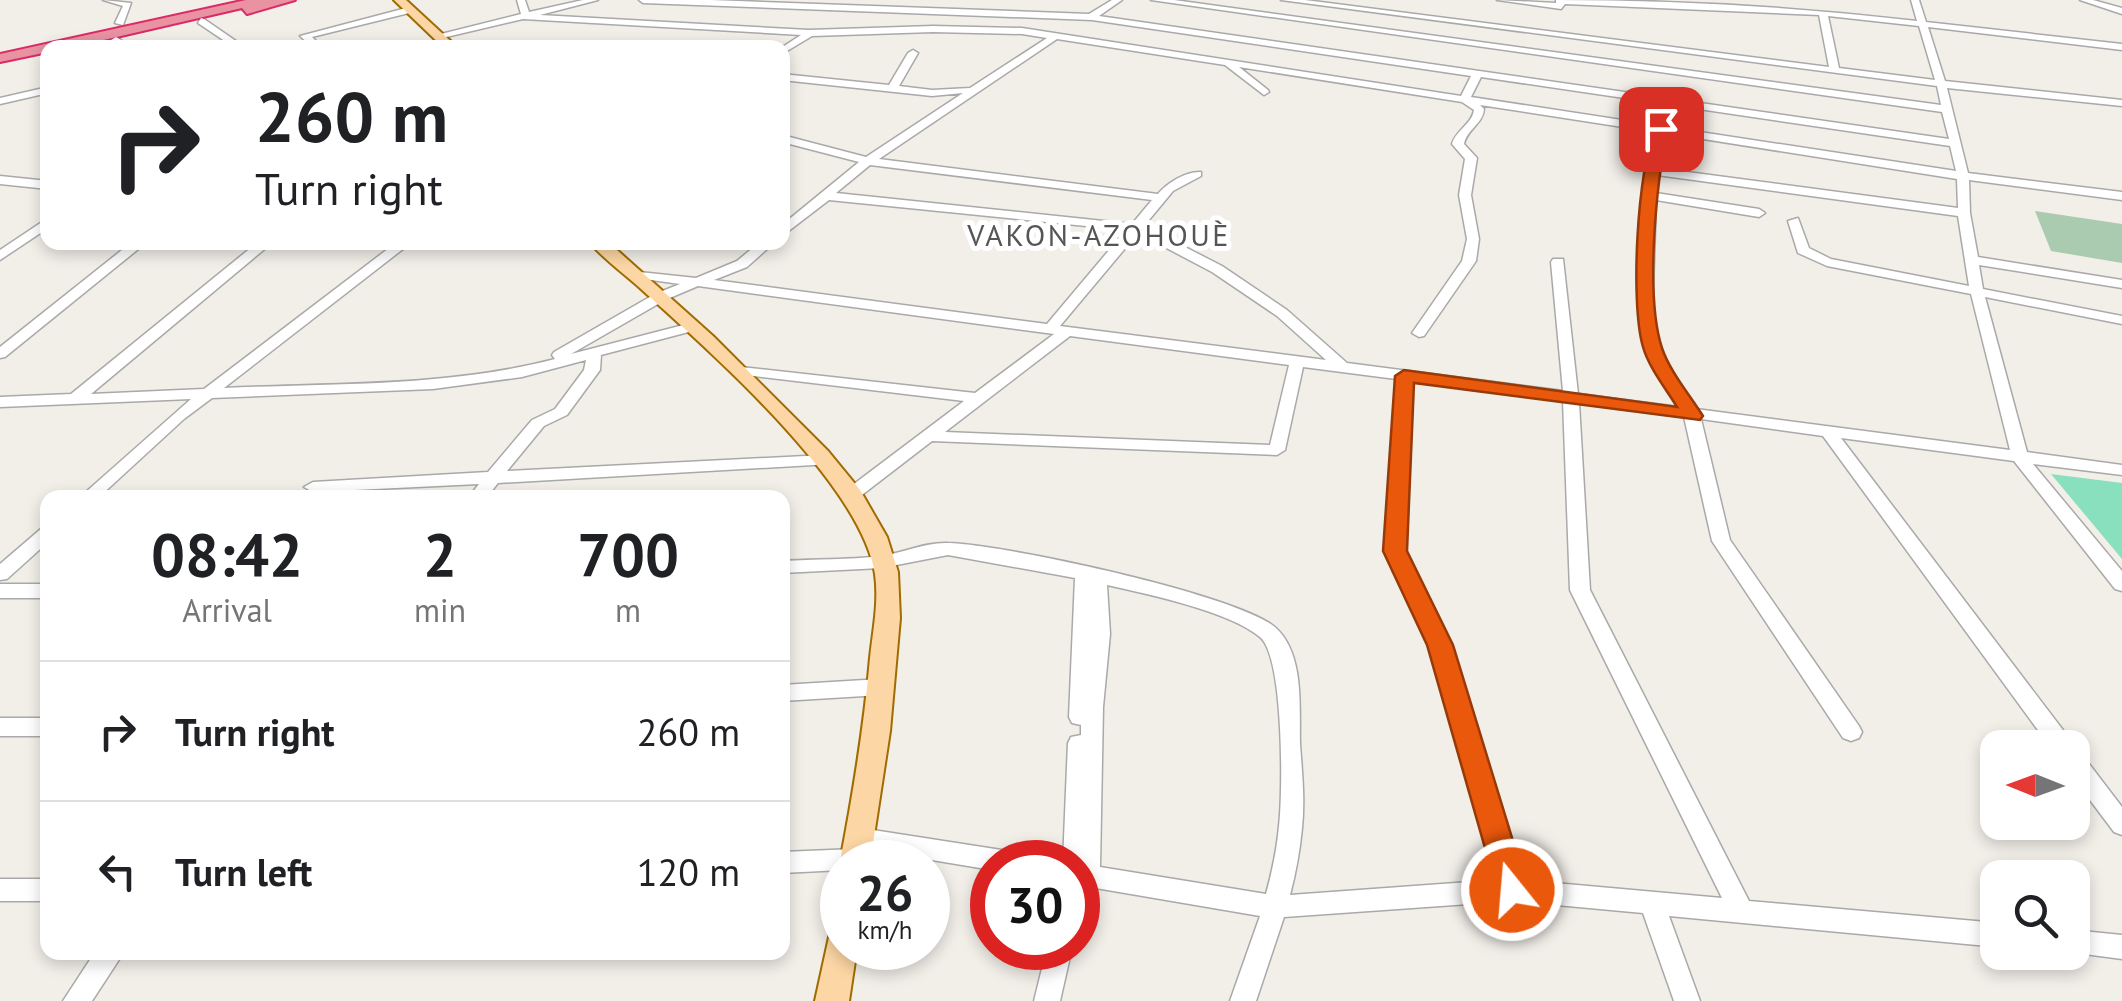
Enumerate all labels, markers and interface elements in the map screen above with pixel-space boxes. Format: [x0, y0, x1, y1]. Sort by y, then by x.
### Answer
text: 260 m [255, 71, 448, 161]
icon: right [90, 80, 220, 210]
pin [1619, 87, 1704, 172]
icon: arrive [1634, 102, 1689, 157]
text: Turn right [255, 159, 443, 217]
district label: VAKON-AZOHOUÈ [966, 215, 1231, 254]
text: 08:42 [151, 515, 303, 593]
text: 2 [423, 515, 457, 593]
text: 700 [577, 515, 679, 593]
text: Arrival [182, 589, 272, 631]
text: min [414, 589, 466, 631]
text: m [615, 589, 641, 631]
icon: right [90, 704, 145, 759]
text: Turn right [175, 707, 335, 756]
text: 260 m [637, 707, 740, 756]
north arrow [1980, 730, 2090, 840]
map controls [1980, 730, 2090, 970]
position arrow [1460, 838, 1564, 942]
speed limit sign: 30 [970, 840, 1100, 970]
icon: left [90, 844, 145, 899]
text: Turn left [175, 847, 312, 896]
text: 120 m [637, 847, 740, 896]
text: 26 [857, 860, 913, 925]
button: search [1980, 860, 2090, 970]
text: km/h [858, 914, 912, 946]

